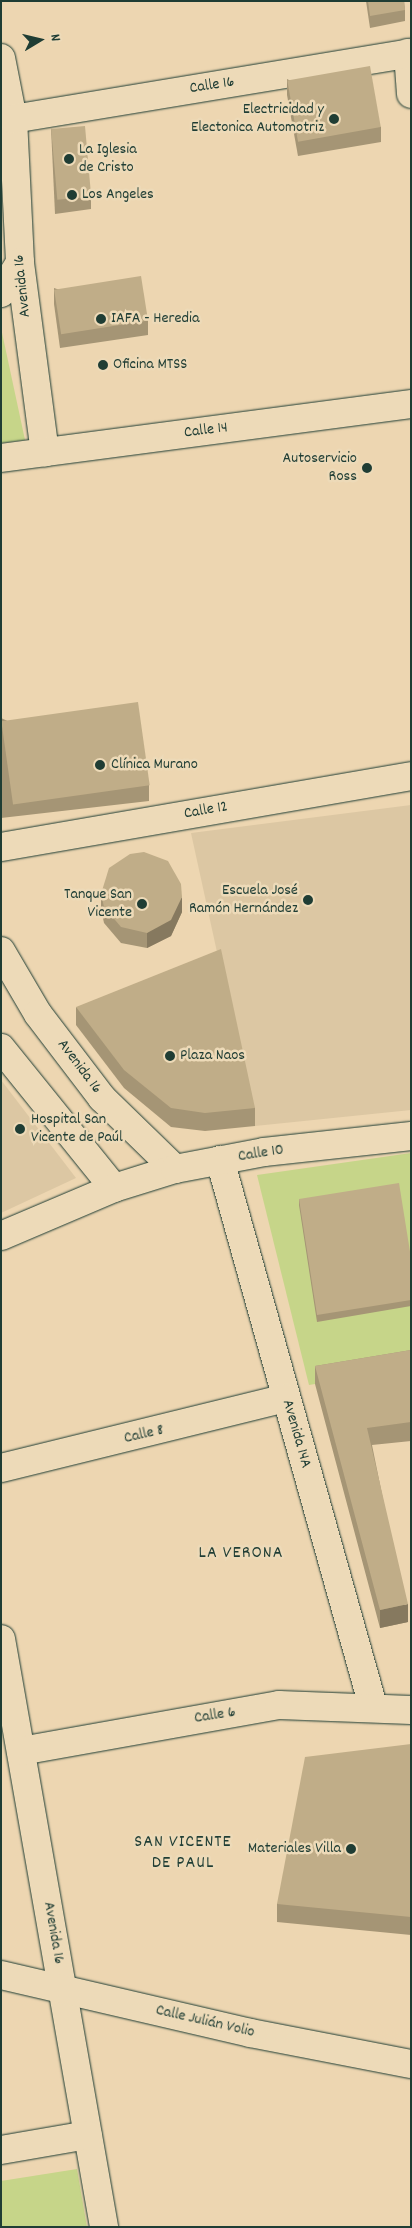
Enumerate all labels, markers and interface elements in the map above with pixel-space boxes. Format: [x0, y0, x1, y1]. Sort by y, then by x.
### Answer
north arrow [15, 15, 65, 65]
text: N [44, 33, 65, 43]
street label: Calle 16 [188, 73, 236, 99]
place label: Electricidad y Electonica Automotriz [191, 100, 324, 138]
marker: Electricidad y Electonica Automotriz [328, 113, 340, 125]
place label: La Iglesia de Cristo [79, 140, 137, 178]
marker: La Iglesia de Cristo [63, 153, 75, 165]
place label: Los Angeles [82, 185, 154, 205]
marker: Los Angeles [66, 189, 78, 201]
street label: Avenida 16 [10, 254, 36, 318]
place label: IAFA - Heredia [111, 309, 200, 329]
marker: IAFA - Heredia [95, 313, 107, 325]
place label: Oficina MTSS [113, 355, 187, 375]
marker: Oficina MTSS [97, 359, 109, 371]
street label: Calle 14 [183, 419, 229, 443]
place label: Autoservicio Ross [283, 449, 357, 487]
marker: Autoservicio Ross [361, 462, 373, 474]
place label: Clínica Murano [111, 755, 198, 775]
marker: Clínica Murano [93, 758, 107, 772]
street label: Calle 12 [183, 798, 229, 824]
place label: Escuela José Ramón Hernández [189, 881, 298, 919]
place label: Tanque San Vicente [64, 885, 132, 923]
marker: Escuela José Ramón Hernández [302, 894, 314, 906]
marker: Tanque San Vicente [136, 898, 148, 910]
street label: Avenida 16 [52, 1036, 106, 1098]
place label: Plaza Naos [180, 1046, 245, 1066]
marker: Plaza Naos [164, 1050, 176, 1062]
place label: Hospital San Vicente de Paúl [31, 1110, 123, 1148]
marker: Hospital San Vicente de Paúl [13, 1122, 27, 1136]
street label: Calle 10 [237, 1141, 285, 1167]
street label: Avenida 14A [277, 1398, 315, 1470]
street label: Calle 8 [122, 1421, 166, 1449]
district label: LA VERONA [197, 1543, 285, 1565]
street label: Calle 6 [193, 1703, 237, 1729]
district label: SAN VICENTE DE PAUL [133, 1833, 233, 1876]
place label: Materiales Villa [248, 1839, 341, 1859]
marker: Materiales Villa [345, 1843, 357, 1855]
street label: Avenida 16 [38, 1900, 68, 1966]
street label: Calle Julián Volio [154, 2001, 256, 2043]

